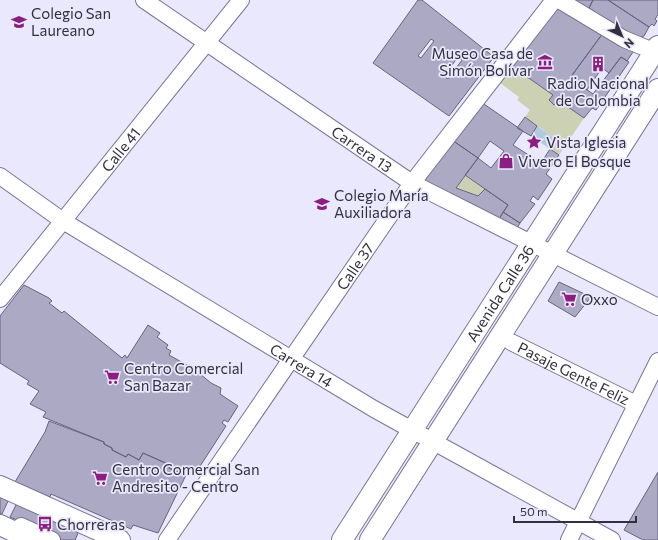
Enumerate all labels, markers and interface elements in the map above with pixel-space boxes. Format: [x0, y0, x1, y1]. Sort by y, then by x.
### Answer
place label: Colegio San Laureano [31, 4, 111, 39]
school or university icon: Colegio San Laureano [10, 13, 28, 31]
north arrow [602, 16, 642, 56]
text: N [622, 36, 637, 51]
place label: Museo Casa de Simón Bolívar [431, 44, 533, 79]
museum icon: Museo Casa de Simón Bolívar [536, 53, 554, 71]
building icon: Radio Nacional de Colombia [589, 55, 607, 73]
place label: Radio Nacional de Colombia [547, 74, 649, 109]
street label: Carrera 13 [328, 122, 396, 176]
street label: Calle 41 [97, 124, 144, 175]
place icon: Vista Iglesia [525, 133, 543, 151]
place label: Vista Iglesia [546, 133, 626, 151]
shop icon: Vivero El Bosque [497, 152, 515, 170]
place label: Vivero El Bosque [518, 152, 631, 170]
place label: Colegio María Auxiliadora [334, 186, 429, 221]
school or university icon: Colegio María Auxiliadora [313, 195, 331, 213]
street label: Calle 37 [332, 239, 377, 293]
street label: Avenida Calle 36 [462, 241, 537, 345]
supermarket icon: Oxxo [560, 290, 578, 308]
place label: Oxxo [581, 290, 618, 308]
street label: Pasaje Gente Feliz [515, 338, 632, 408]
street label: Carrera 14 [267, 339, 336, 391]
place label: Centro Comercial San Bazar [124, 359, 243, 394]
supermarket icon: Centro Comercial San Bazar [103, 368, 121, 386]
place label: Centro Comercial San Andresito - Centro [112, 460, 260, 495]
supermarket icon: Centro Comercial San Andresito - Centro [91, 469, 109, 487]
scale bar [514, 498, 636, 524]
text: 50 m [520, 504, 548, 518]
bus stop icon: Chorreras [36, 515, 54, 533]
place label: Chorreras [57, 515, 125, 533]

